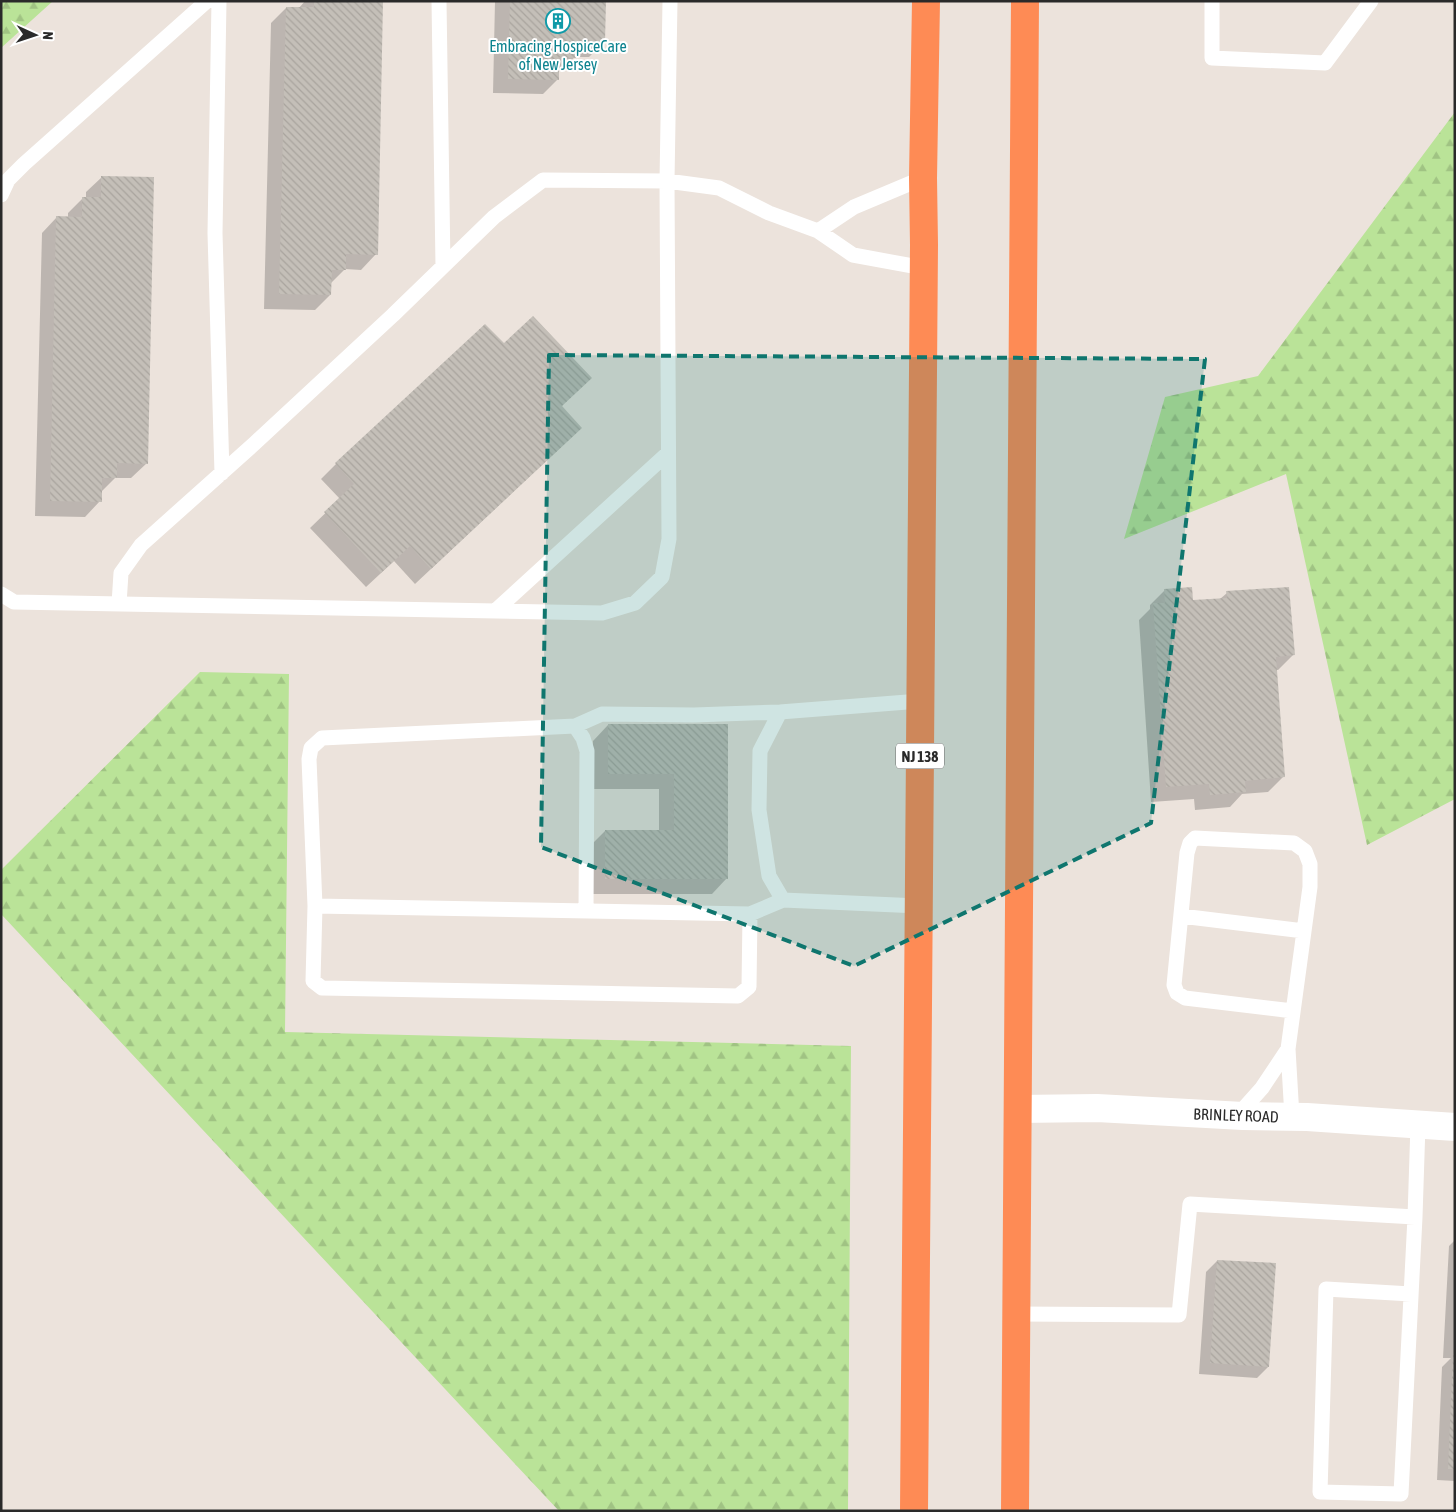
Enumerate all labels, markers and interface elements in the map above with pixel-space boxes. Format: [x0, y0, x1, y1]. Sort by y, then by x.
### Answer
building icon: Embracing HospiceCare of New Jersey [545, 8, 571, 34]
north arrow [10, 10, 60, 60]
text: N [40, 31, 56, 40]
place label: Embracing HospiceCare of New Jersey [489, 37, 627, 74]
road number: NJ 138 [896, 744, 944, 768]
street label: BRINLEY ROAD [1193, 1105, 1279, 1125]

